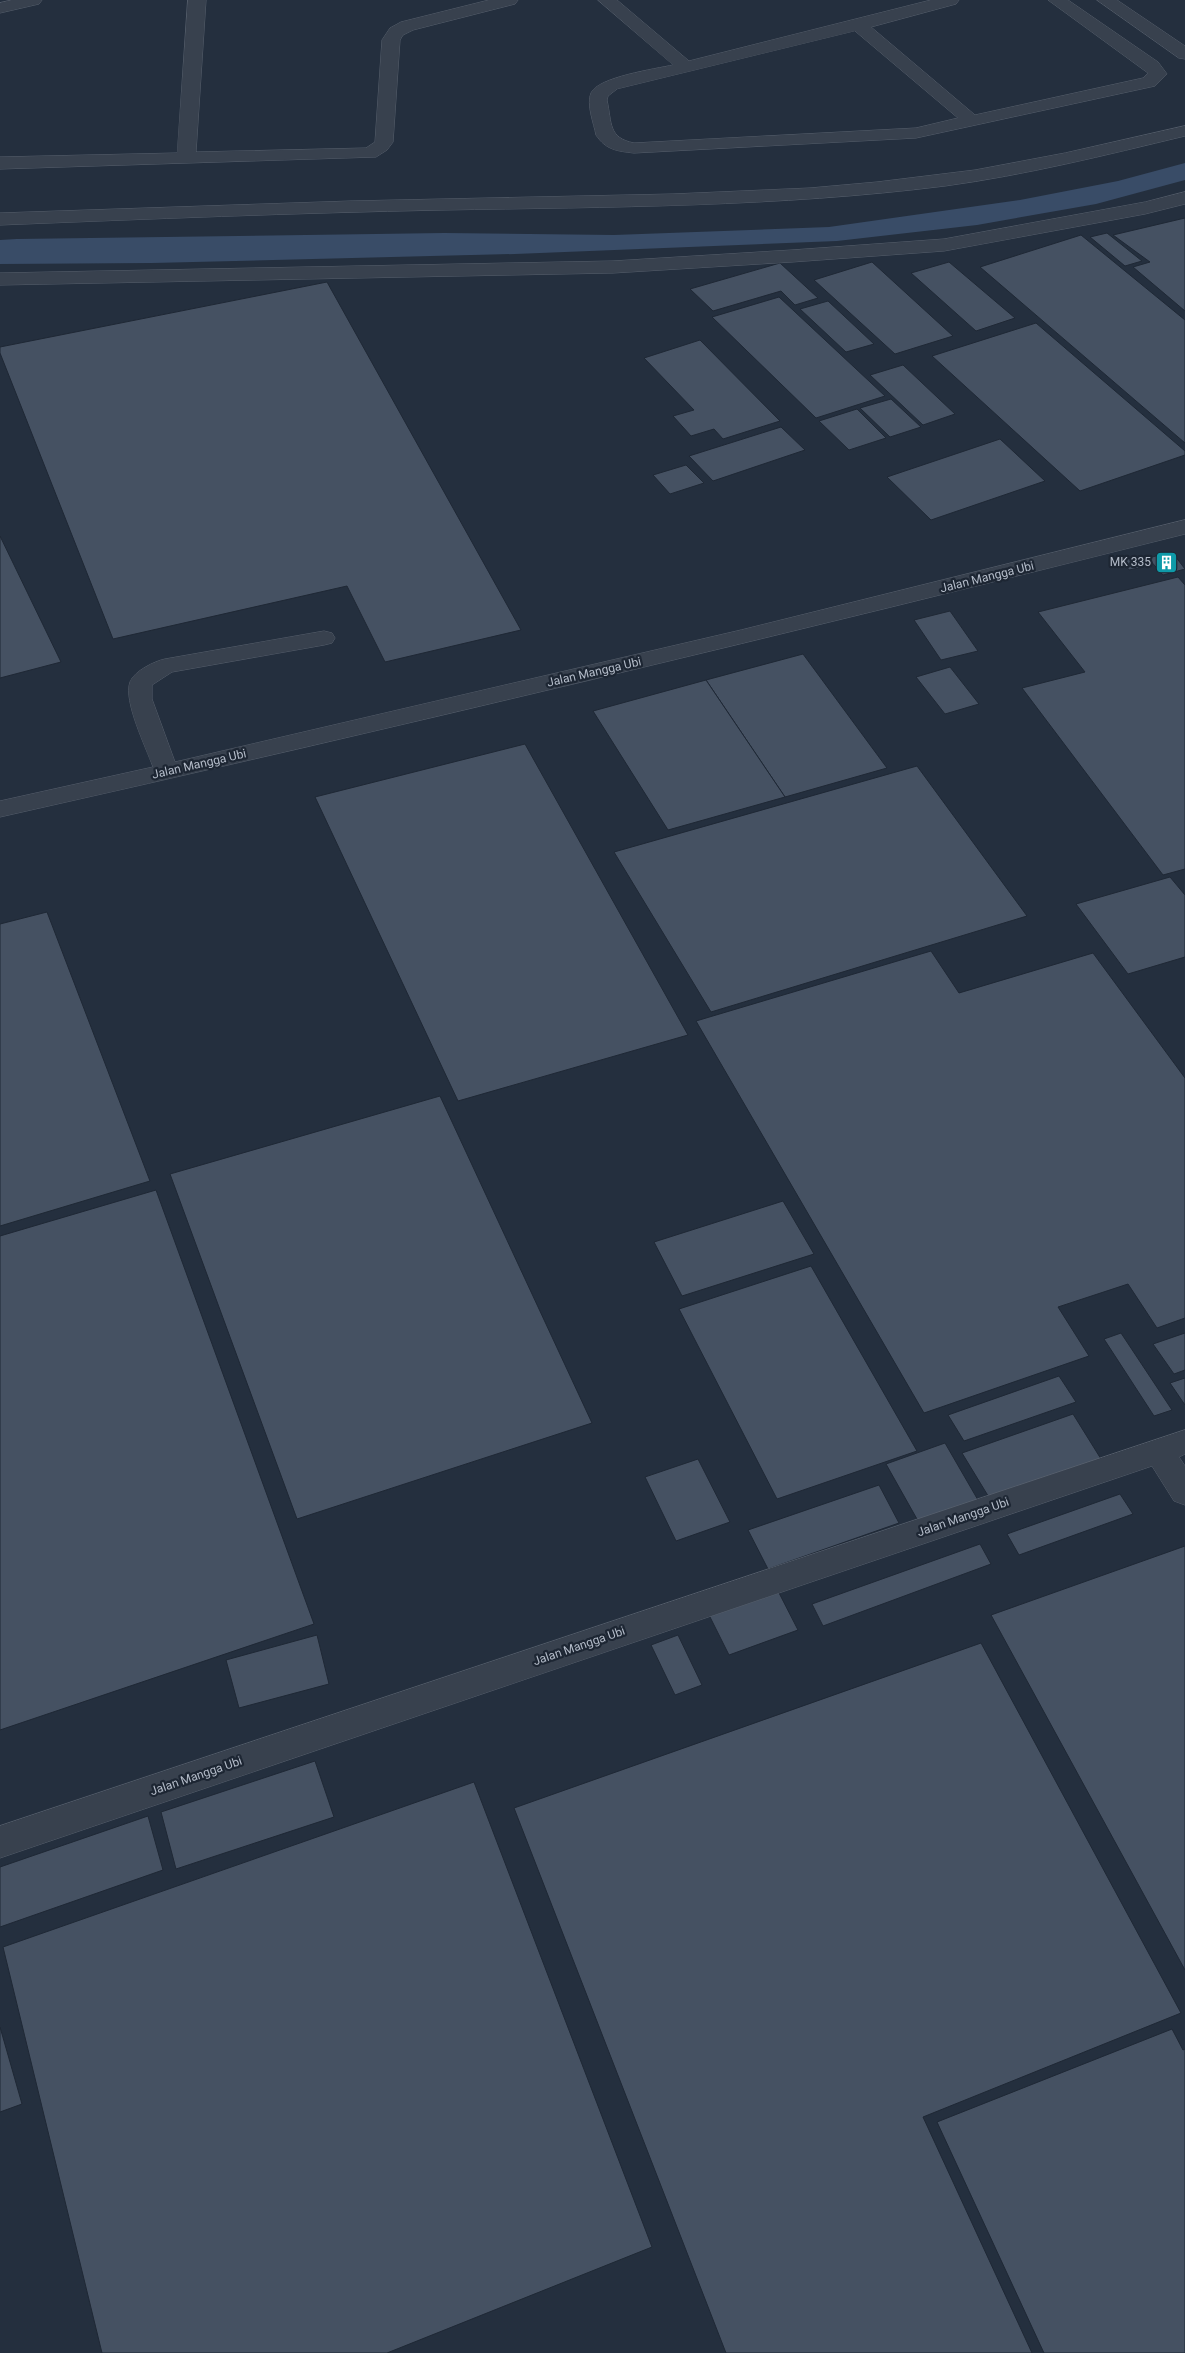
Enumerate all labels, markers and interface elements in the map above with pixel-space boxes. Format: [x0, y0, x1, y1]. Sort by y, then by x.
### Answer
building icon: MK 335 [1155, 550, 1179, 574]
place label: MK 335 [1110, 555, 1151, 569]
street label: Jalan Mangga Ubi [939, 559, 1035, 595]
street label: Jalan Mangga Ubi [546, 654, 643, 690]
street label: Jalan Mangga Ubi [151, 746, 248, 782]
street label: Jalan Mangga Ubi [915, 1495, 1011, 1539]
street label: Jalan Mangga Ubi [531, 1624, 627, 1668]
street label: Jalan Mangga Ubi [148, 1754, 244, 1798]

